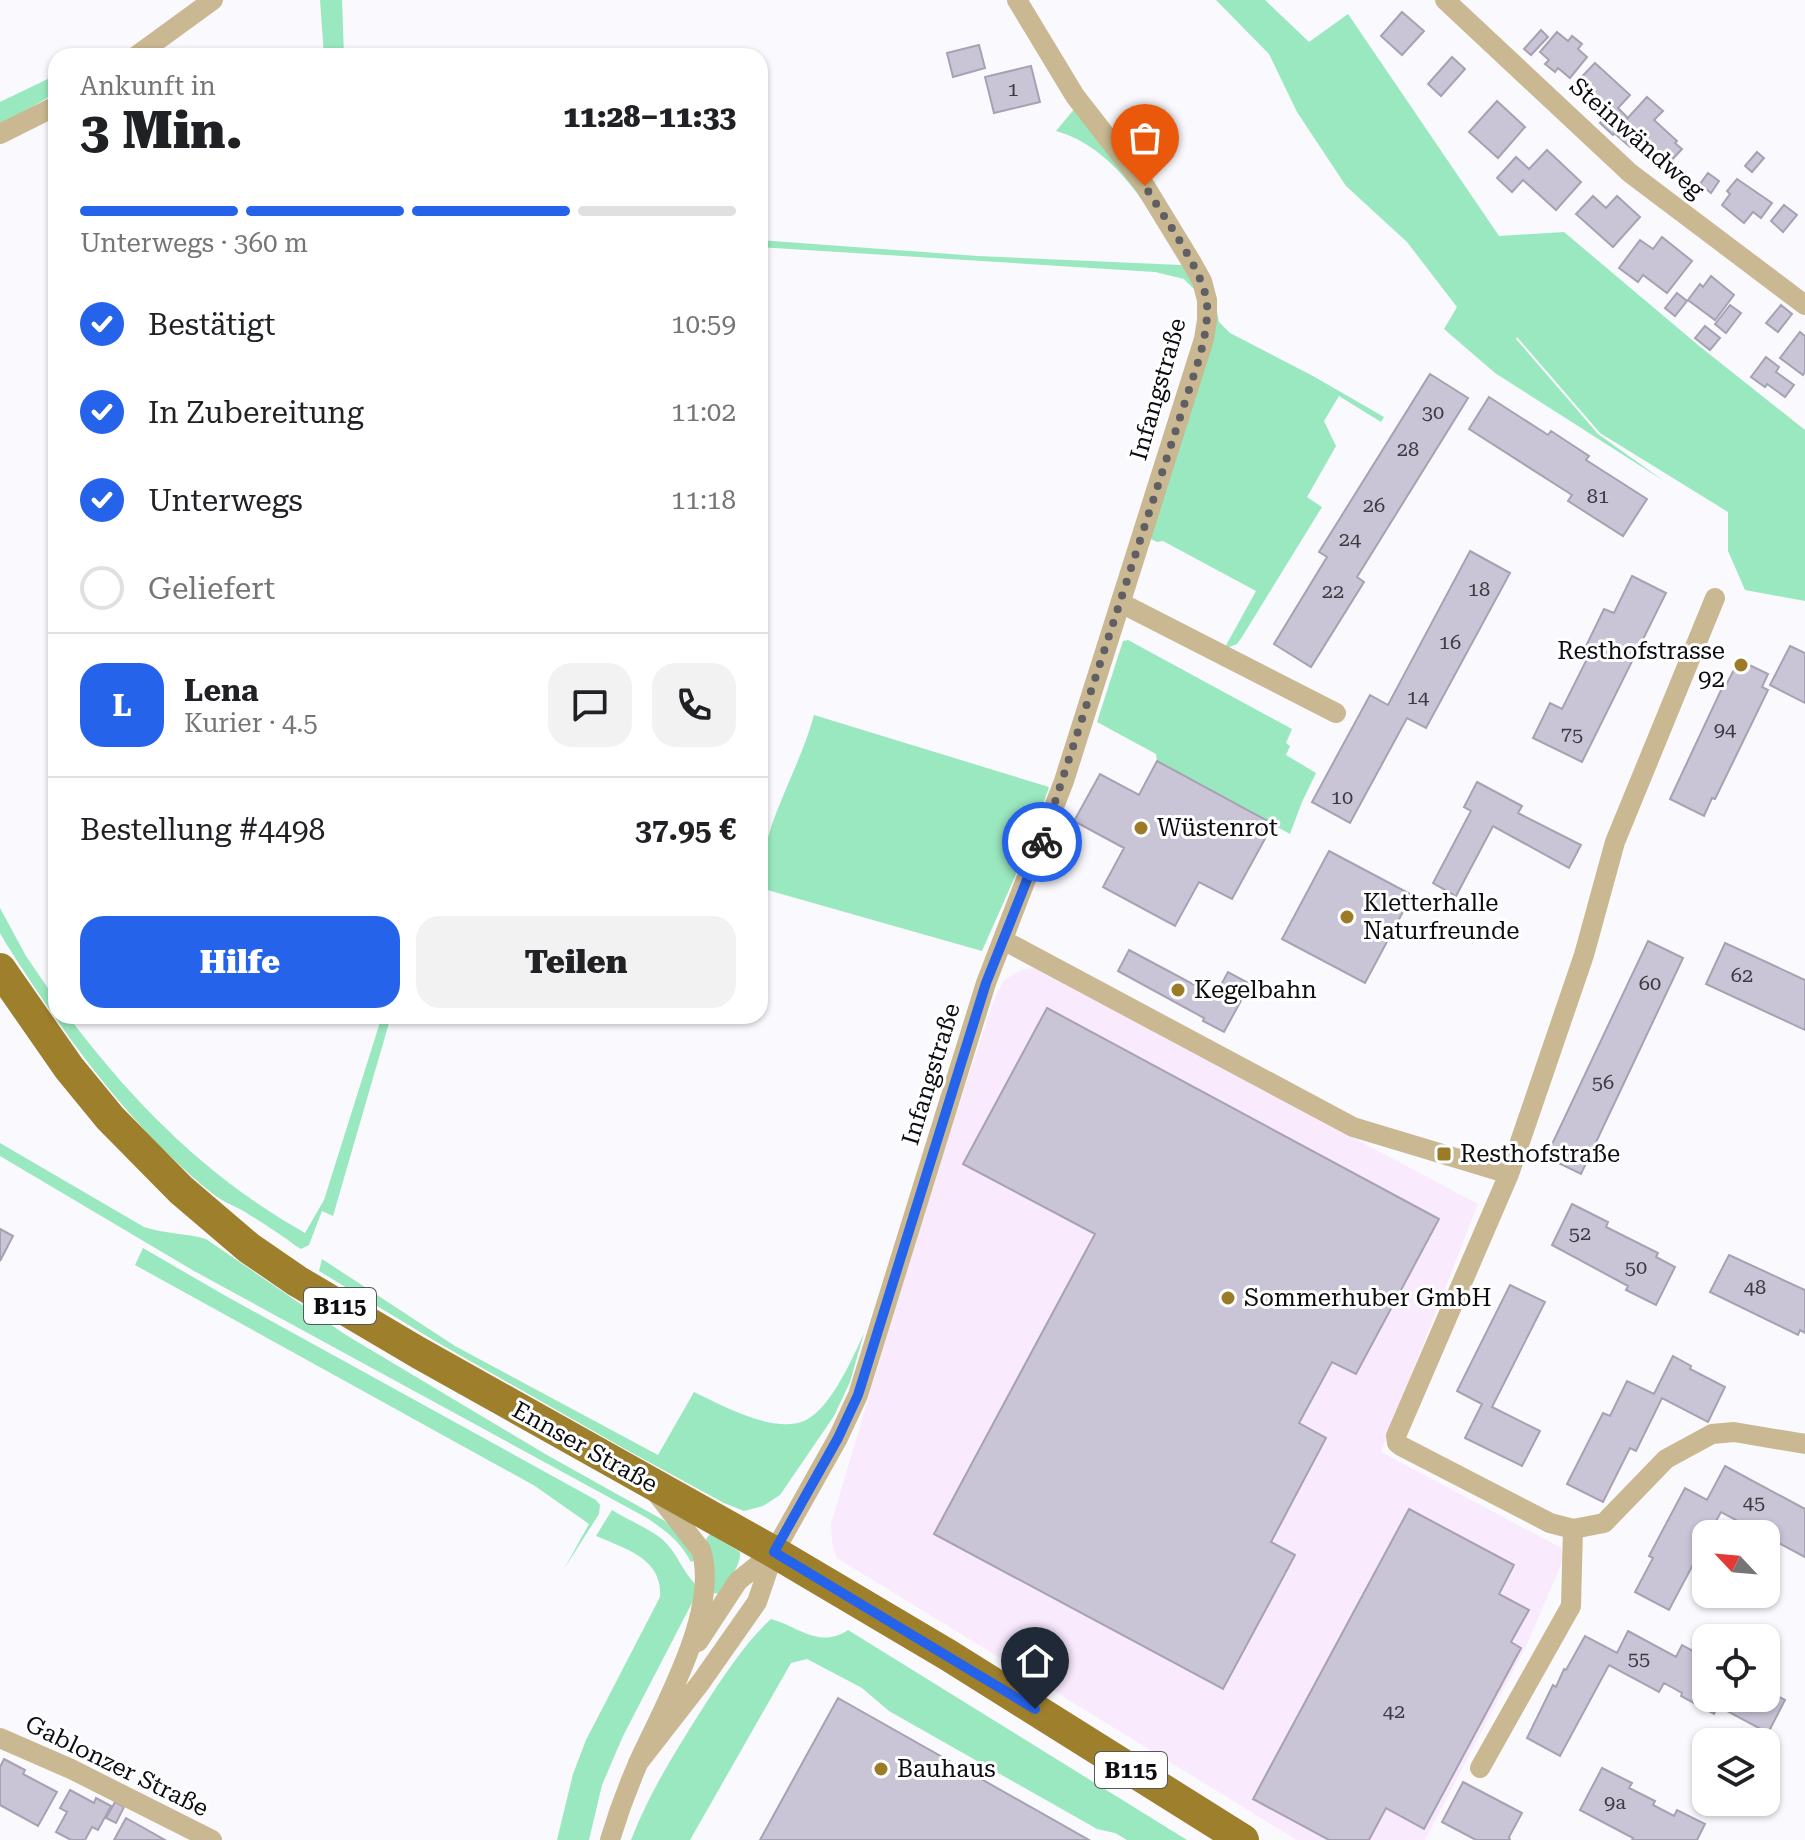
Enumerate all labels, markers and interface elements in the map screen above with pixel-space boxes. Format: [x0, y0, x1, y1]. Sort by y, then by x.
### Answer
text: Ankunft in [80, 71, 216, 101]
street label: Steinwändweg [1564, 72, 1710, 204]
house number: 1 [1007, 77, 1019, 101]
text: 11:28–11:33 [563, 99, 736, 134]
text: 3 Min. [80, 100, 243, 161]
pin [1111, 104, 1179, 186]
icon: bag [1123, 116, 1167, 160]
text: Unterwegs · 360 m [80, 228, 308, 258]
icon: check [80, 302, 124, 346]
text: Bestätigt [148, 307, 275, 342]
text: 10:59 [671, 309, 736, 339]
street label: Infangstraße [1124, 315, 1192, 463]
icon: check [80, 390, 124, 434]
text: In Zubereitung [148, 395, 364, 430]
text: 11:02 [671, 397, 736, 427]
house number: 30 [1422, 400, 1444, 424]
house number: 28 [1397, 437, 1419, 461]
icon: check [80, 478, 124, 522]
text: Unterwegs [148, 483, 303, 518]
house number: 81 [1587, 484, 1609, 508]
text: 11:18 [671, 485, 736, 515]
house number: 26 [1363, 493, 1385, 517]
house number: 24 [1339, 527, 1362, 551]
text: Geliefert [148, 571, 275, 606]
house number: 18 [1468, 577, 1490, 601]
house number: 22 [1322, 579, 1344, 603]
house number: 16 [1439, 630, 1461, 654]
place label: Resthofstrasse 92 [1557, 637, 1725, 693]
marker: Resthofstrasse 92 [1732, 656, 1750, 674]
button: chat [548, 663, 632, 747]
button: phone [652, 663, 736, 747]
text: Lena [184, 673, 259, 708]
house number: 14 [1407, 685, 1430, 709]
text: L [112, 688, 132, 723]
text: Kurier · 4.5 [184, 708, 318, 738]
house number: 94 [1714, 717, 1737, 741]
house number: 75 [1561, 722, 1583, 746]
house number: 10 [1331, 785, 1353, 809]
courier [1002, 802, 1082, 882]
text: Bestellung #4498 [80, 812, 325, 847]
text: 37.95 € [635, 812, 736, 847]
place label: Wüstenrot [1157, 814, 1278, 842]
marker: Wüstenrot [1132, 819, 1150, 837]
icon: bike [1020, 820, 1064, 864]
place label: Kletterhalle Naturfreunde [1363, 889, 1519, 945]
marker: Kletterhalle Naturfreunde [1338, 908, 1356, 926]
button: Hilfe [80, 916, 400, 1008]
button: Teilen [416, 916, 736, 1008]
house number: 62 [1731, 963, 1753, 987]
house number: 60 [1639, 971, 1661, 995]
place label: Kegelbahn [1194, 976, 1317, 1004]
marker: Kegelbahn [1169, 981, 1187, 999]
street label: Infangstraße [896, 1000, 966, 1148]
house number: 56 [1592, 1070, 1614, 1094]
place label: Resthofstraße [1460, 1140, 1620, 1168]
marker: Resthofstraße [1435, 1145, 1453, 1163]
house number: 52 [1569, 1221, 1591, 1245]
house number: 50 [1625, 1255, 1647, 1279]
house number: 48 [1744, 1275, 1766, 1299]
place label: Sommerhuber GmbH [1244, 1284, 1492, 1312]
road number: B115 [304, 1288, 376, 1324]
marker: Sommerhuber GmbH [1219, 1289, 1237, 1307]
street label: Ennser Straße [508, 1396, 662, 1498]
house number: 45 [1743, 1490, 1765, 1514]
north arrow [1692, 1520, 1780, 1608]
map controls [1692, 1520, 1780, 1816]
button: locate [1692, 1624, 1780, 1712]
pin [1001, 1627, 1069, 1709]
icon: home [1013, 1639, 1057, 1683]
house number: 55 [1628, 1646, 1650, 1670]
house number: 42 [1383, 1699, 1405, 1723]
street label: Gablonzer Straße [21, 1710, 213, 1822]
button: layers [1692, 1728, 1780, 1816]
road number: B115 [1095, 1752, 1167, 1788]
place label: Bauhaus [897, 1755, 996, 1783]
marker: Bauhaus [872, 1760, 890, 1778]
house number: 9a [1604, 1790, 1626, 1814]

